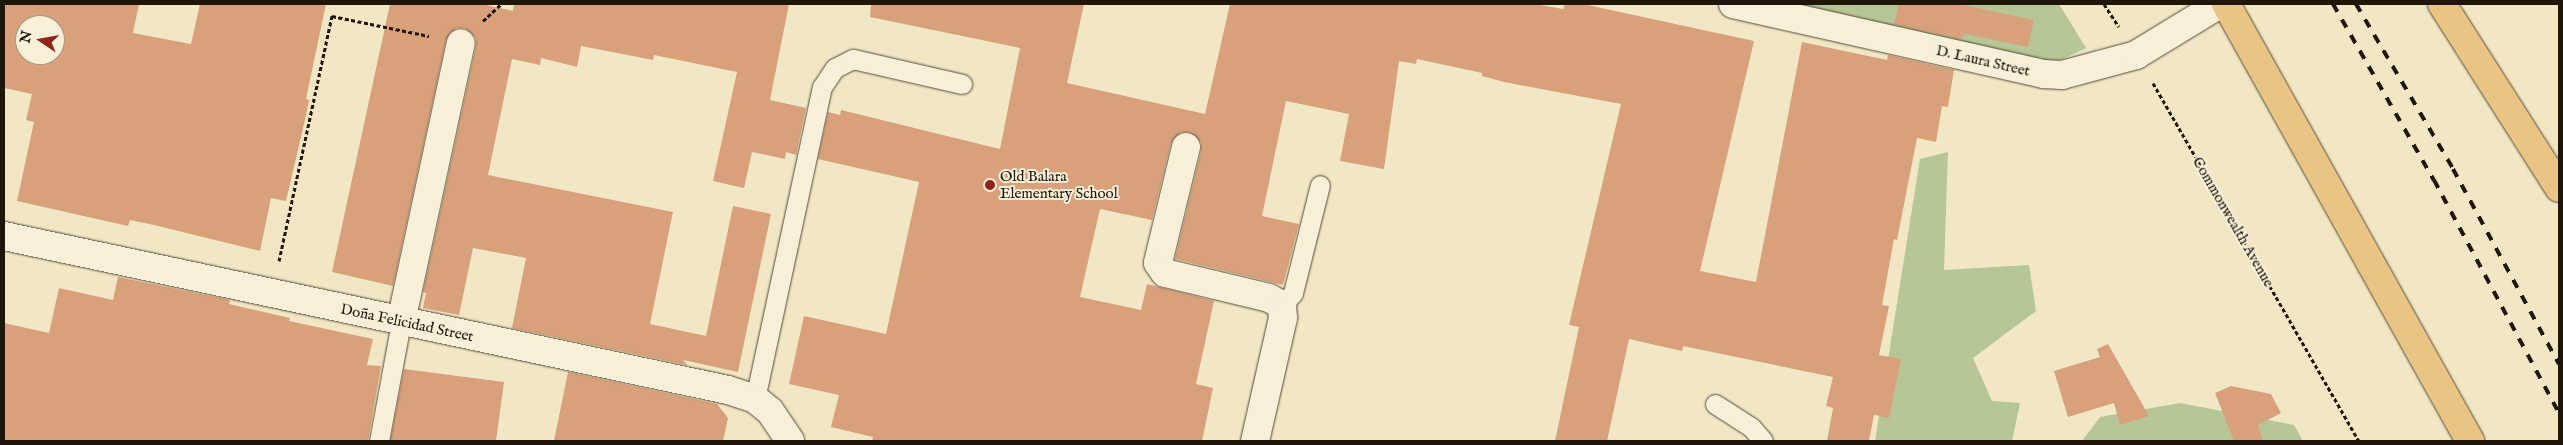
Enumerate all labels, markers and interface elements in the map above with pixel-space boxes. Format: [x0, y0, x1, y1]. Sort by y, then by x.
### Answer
north arrow [15, 15, 65, 65]
text: N [16, 29, 36, 45]
street label: D. Laura Street [1934, 41, 2032, 81]
street label: Commonwealth Avenue [2188, 154, 2278, 290]
place label: Old Balara Elementary School [1000, 167, 1118, 202]
marker: Old Balara Elementary School [984, 179, 996, 191]
street label: Doña Felicidad Street [339, 300, 475, 346]

